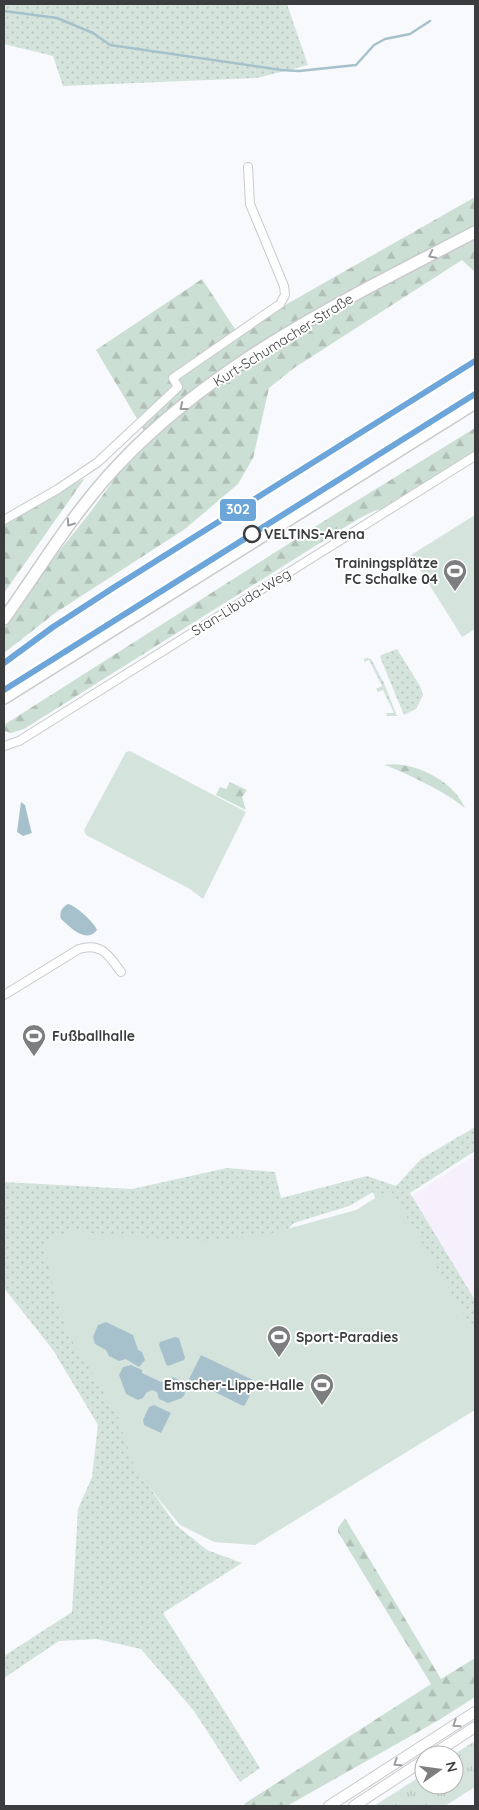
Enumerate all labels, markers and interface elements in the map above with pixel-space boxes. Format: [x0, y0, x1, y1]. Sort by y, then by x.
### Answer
one-way arrow [428, 249, 437, 259]
street label: Kurt-Schumacher-Straße [210, 289, 356, 391]
one-way arrow [180, 401, 189, 409]
line badge: 302 [219, 498, 257, 522]
text: 302 [226, 500, 250, 518]
one-way arrow [67, 517, 76, 527]
marker: VELTINS-Arena [243, 525, 261, 543]
place label: VELTINS-Arena [264, 525, 365, 543]
place label: Trainingsplätze FC Schalke 04 [335, 554, 438, 588]
sports icon: Trainingsplätze FC Schalke 04 [442, 558, 468, 592]
street label: Stan-Libuda-Weg [188, 564, 294, 640]
sports icon: Fußballhalle [21, 1023, 47, 1057]
place label: Fußballhalle [52, 1027, 135, 1045]
sports icon: Sport-Paradies [266, 1324, 292, 1358]
place label: Sport-Paradies [296, 1328, 398, 1346]
sports icon: Emscher-Lippe-Halle [309, 1372, 335, 1406]
place label: Emscher-Lippe-Halle [164, 1376, 304, 1394]
one-way arrow [453, 1718, 462, 1728]
north arrow [414, 1745, 464, 1795]
one-way arrow [393, 1756, 402, 1766]
text: N [442, 1760, 462, 1774]

